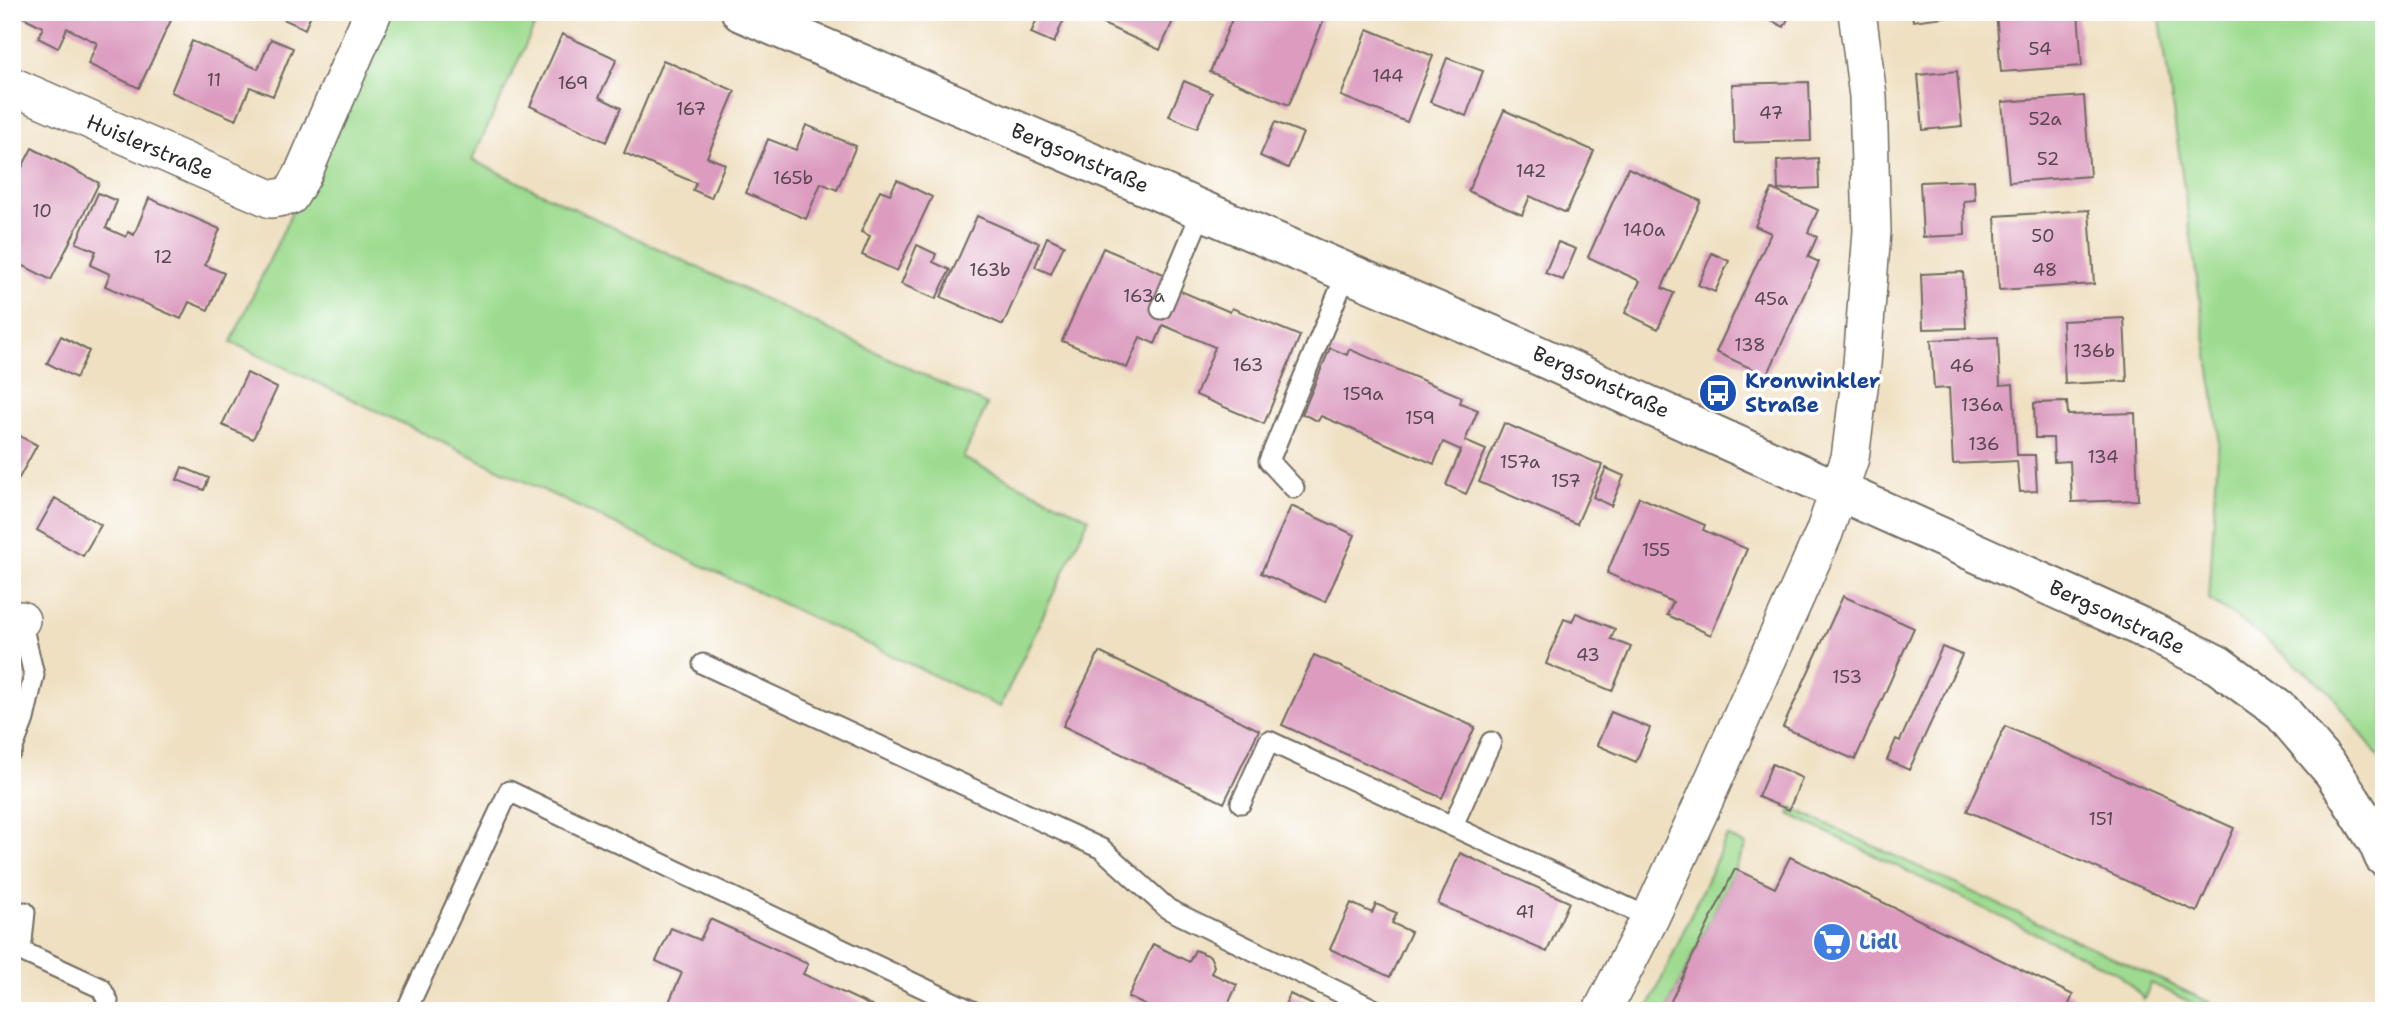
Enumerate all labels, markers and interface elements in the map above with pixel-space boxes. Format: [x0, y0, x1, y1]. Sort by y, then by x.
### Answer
house number: 54 [2028, 37, 2052, 61]
house number: 144 [1372, 64, 1404, 88]
house number: 11 [207, 68, 221, 92]
house number: 169 [558, 71, 588, 95]
house number: 167 [676, 97, 706, 121]
house number: 47 [1759, 101, 1783, 125]
house number: 52a [2028, 107, 2062, 131]
street label: Huislerstraße [82, 108, 218, 186]
street label: Bergsonstraße [1007, 116, 1153, 200]
house number: 52 [2037, 147, 2059, 171]
house number: 142 [1516, 159, 1546, 183]
house number: 165b [773, 166, 813, 190]
house number: 10 [32, 199, 52, 223]
house number: 140a [1623, 218, 1665, 242]
house number: 50 [2031, 224, 2055, 248]
house number: 12 [153, 245, 173, 269]
house number: 163b [969, 258, 1011, 282]
house number: 48 [2033, 258, 2057, 282]
house number: 163a [1123, 284, 1165, 308]
house number: 45a [1754, 287, 1788, 311]
house number: 138 [1734, 333, 1766, 357]
street label: Bergsonstraße [1528, 339, 1674, 425]
house number: 136b [2073, 339, 2115, 363]
house number: 163 [1233, 353, 1263, 377]
house number: 46 [1950, 354, 1974, 378]
place label: Kronwinkler Straße [1745, 367, 1880, 419]
bus stop icon: Kronwinkler Straße [1697, 372, 1739, 414]
house number: 159a [1343, 382, 1383, 406]
house number: 136a [1961, 393, 2003, 417]
house number: 159 [1405, 406, 1435, 430]
house number: 136 [1968, 432, 2000, 456]
house number: 134 [2087, 445, 2119, 469]
house number: 157a [1500, 450, 1540, 474]
house number: 157 [1551, 469, 1581, 493]
house number: 155 [1642, 538, 1670, 562]
street label: Bergsonstraße [2044, 573, 2190, 661]
house number: 43 [1576, 643, 1600, 667]
house number: 153 [1832, 665, 1862, 689]
house number: 151 [2088, 807, 2114, 831]
house number: 41 [1515, 900, 1535, 924]
supermarket icon: Lidl [1811, 921, 1853, 963]
place label: Lidl [1859, 928, 1898, 956]

